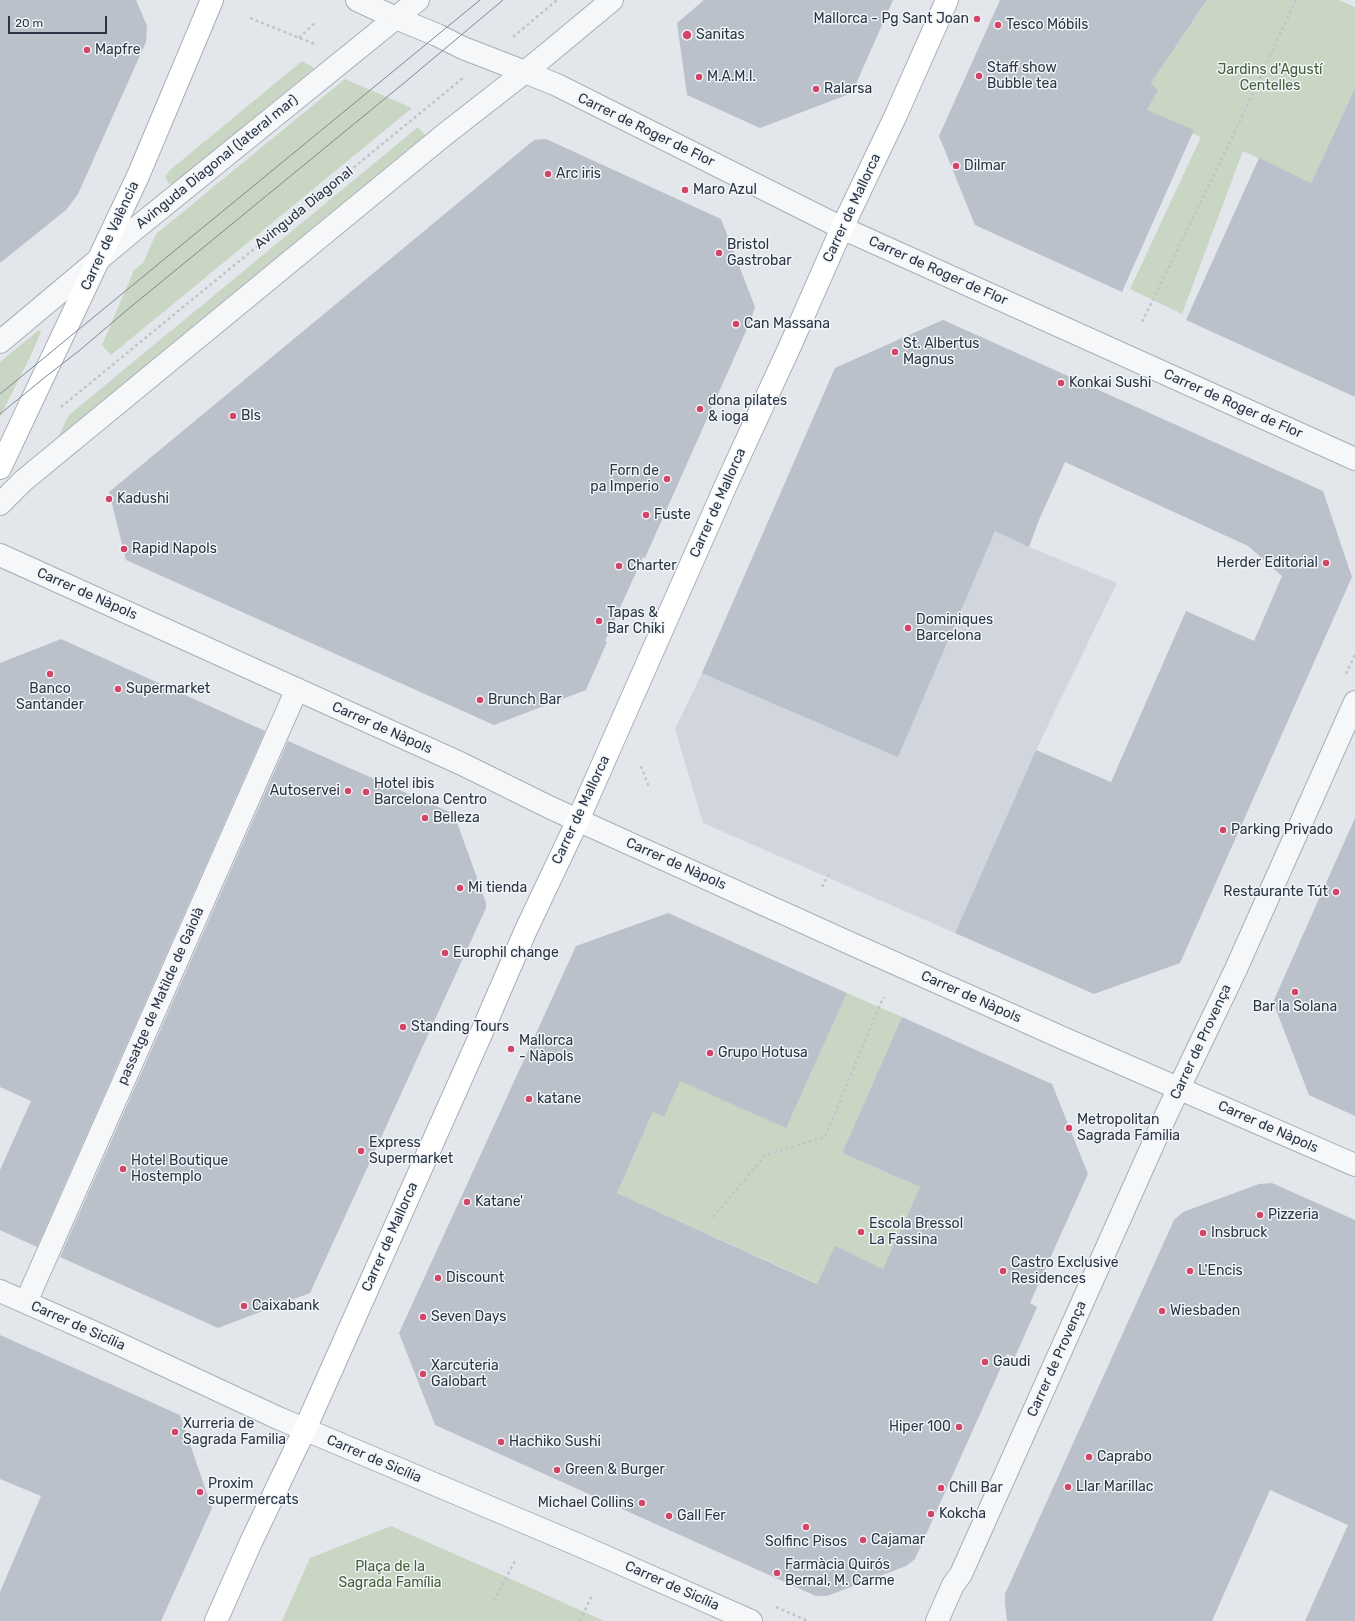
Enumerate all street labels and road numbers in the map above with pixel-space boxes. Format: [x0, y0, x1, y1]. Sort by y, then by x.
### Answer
street label: Carrer de Roger de Flor [575, 89, 717, 171]
street label: Avinguda Diagonal (lateral mar) [133, 91, 301, 233]
street label: Carrer de Mallorca [819, 151, 885, 265]
street label: Avinguda Diagonal [251, 163, 357, 253]
street label: Carrer de València [77, 179, 143, 293]
street label: Carrer de Roger de Flor [866, 233, 1010, 309]
street label: Carrer de Roger de Flor [1161, 366, 1305, 442]
street label: Carrer de Mallorca [686, 446, 750, 560]
street label: Carrer de Nàpols [34, 564, 140, 624]
street label: Carrer de Nàpols [329, 698, 435, 758]
street label: Carrer de Mallorca [548, 753, 614, 867]
street label: Carrer de Nàpols [623, 834, 729, 894]
street label: passatge de Matilde de Gaiolà [114, 905, 208, 1087]
street label: Carrer de Nàpols [918, 967, 1024, 1027]
street label: Carrer de Provença [1167, 982, 1235, 1102]
street label: Carrer de Nàpols [1215, 1097, 1321, 1157]
street label: Carrer de Mallorca [358, 1180, 422, 1294]
street label: Carrer de Sicília [28, 1298, 128, 1354]
street label: Carrer de Provença [1024, 1299, 1090, 1419]
street label: Carrer de Sicília [324, 1431, 424, 1487]
street label: Carrer de Sicília [622, 1558, 722, 1614]

